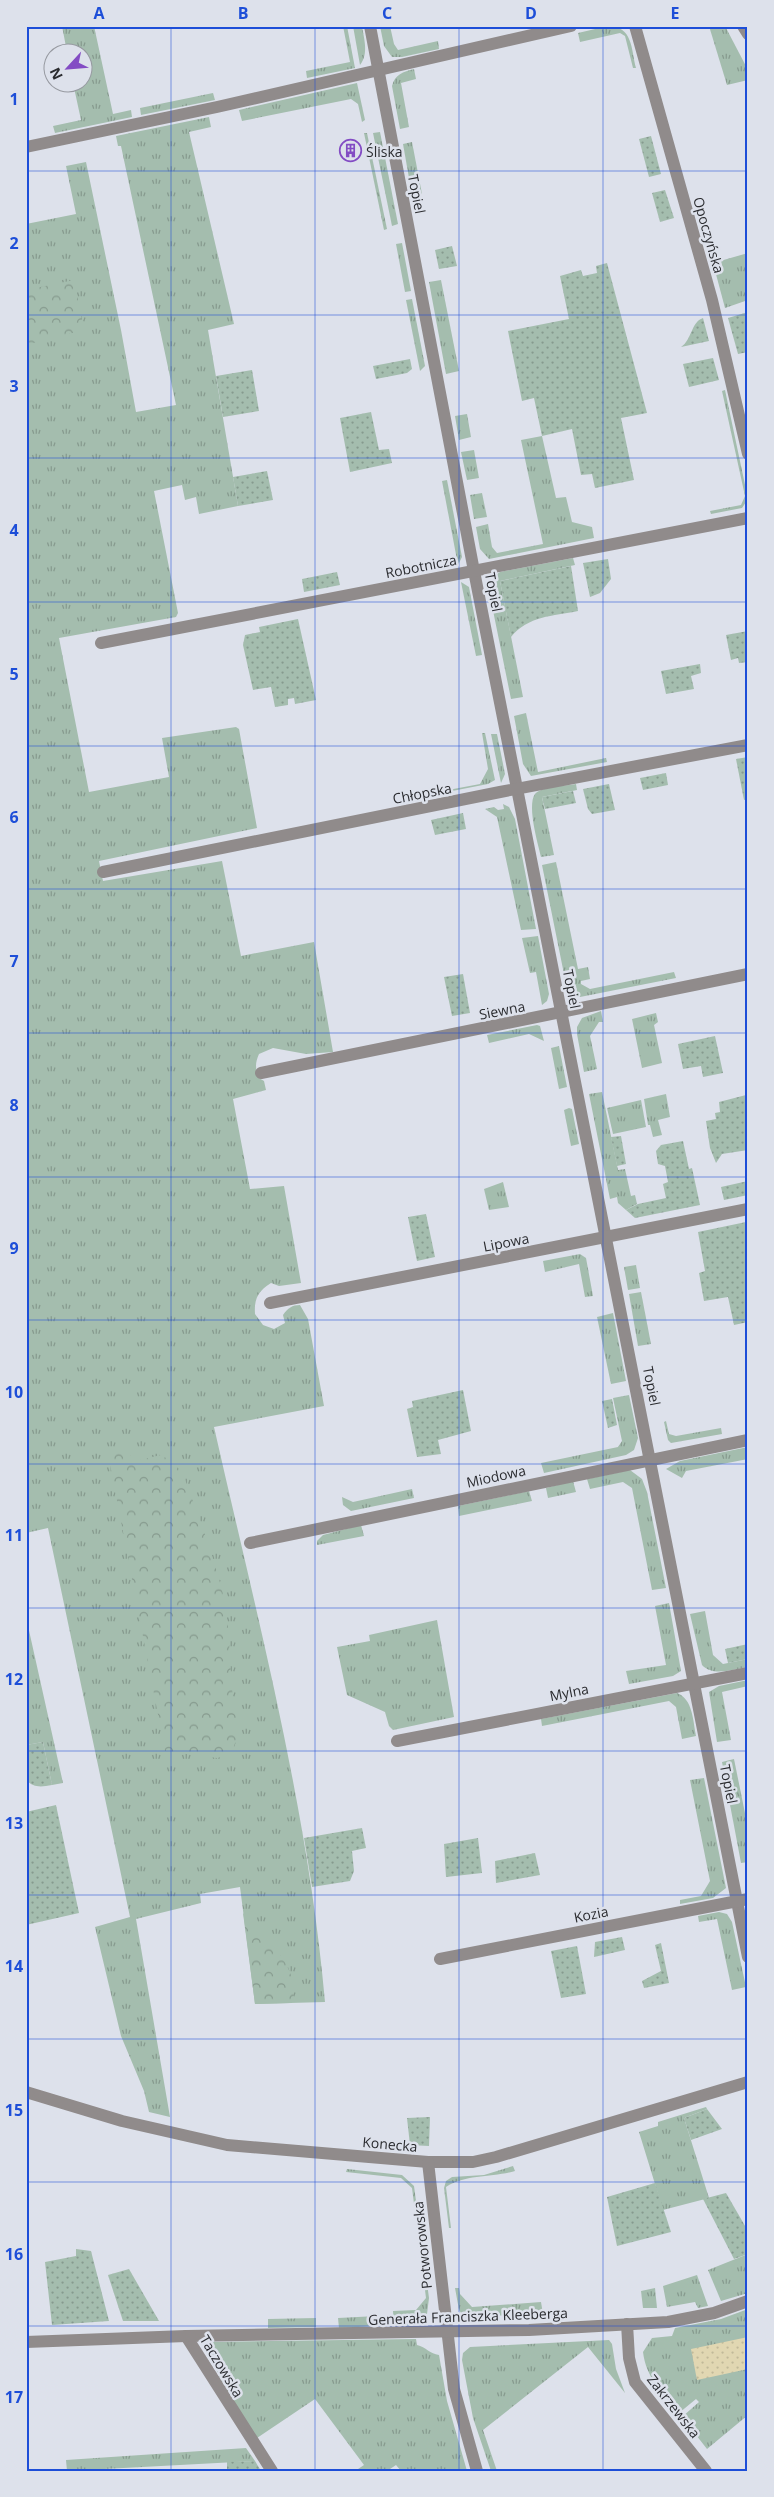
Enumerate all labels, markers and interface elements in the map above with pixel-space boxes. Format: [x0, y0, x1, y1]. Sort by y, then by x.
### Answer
text: A [93, 2, 105, 24]
text: B [238, 2, 248, 24]
text: C [382, 2, 392, 24]
text: D [525, 2, 537, 24]
text: E [671, 2, 680, 24]
north arrow [42, 42, 92, 92]
text: N [45, 65, 67, 83]
text: 1 [9, 88, 19, 110]
building icon: Śliska [338, 139, 362, 163]
place label: Śliska [366, 142, 403, 161]
street label: Topiel [404, 173, 430, 215]
street label: Opoczyńska [689, 195, 729, 275]
text: 2 [9, 232, 19, 254]
text: 3 [9, 375, 19, 397]
text: 4 [9, 519, 19, 541]
street label: Robotnicza [384, 550, 458, 582]
street label: Topiel [481, 571, 507, 613]
text: 5 [9, 663, 19, 685]
street label: Chłopska [391, 778, 453, 808]
text: 6 [9, 806, 19, 828]
text: 7 [9, 950, 19, 972]
street label: Topiel [559, 968, 585, 1010]
street label: Siewna [477, 996, 527, 1024]
text: 8 [9, 1094, 19, 1116]
street label: Lipowa [481, 1228, 531, 1256]
text: 9 [9, 1237, 19, 1259]
street label: Topiel [639, 1365, 665, 1407]
text: 10 [5, 1381, 23, 1403]
street label: Miodowa [465, 1460, 527, 1492]
text: 11 [5, 1524, 23, 1546]
text: 12 [5, 1668, 23, 1690]
street label: Mylna [548, 1679, 590, 1705]
street label: Topiel [716, 1763, 742, 1805]
text: 13 [5, 1812, 23, 1834]
street label: Kozia [572, 1901, 610, 1927]
text: 14 [5, 1955, 23, 1977]
text: 15 [5, 2099, 23, 2121]
street label: Konecka [362, 2132, 418, 2156]
street label: Potworowska [408, 2200, 436, 2290]
text: 16 [5, 2243, 23, 2265]
street label: Generała Franciszka Kleeberga [368, 2303, 568, 2329]
street label: Taczowska [196, 2331, 248, 2401]
street label: Zakrzewska [643, 2370, 705, 2442]
text: 17 [5, 2386, 23, 2408]

